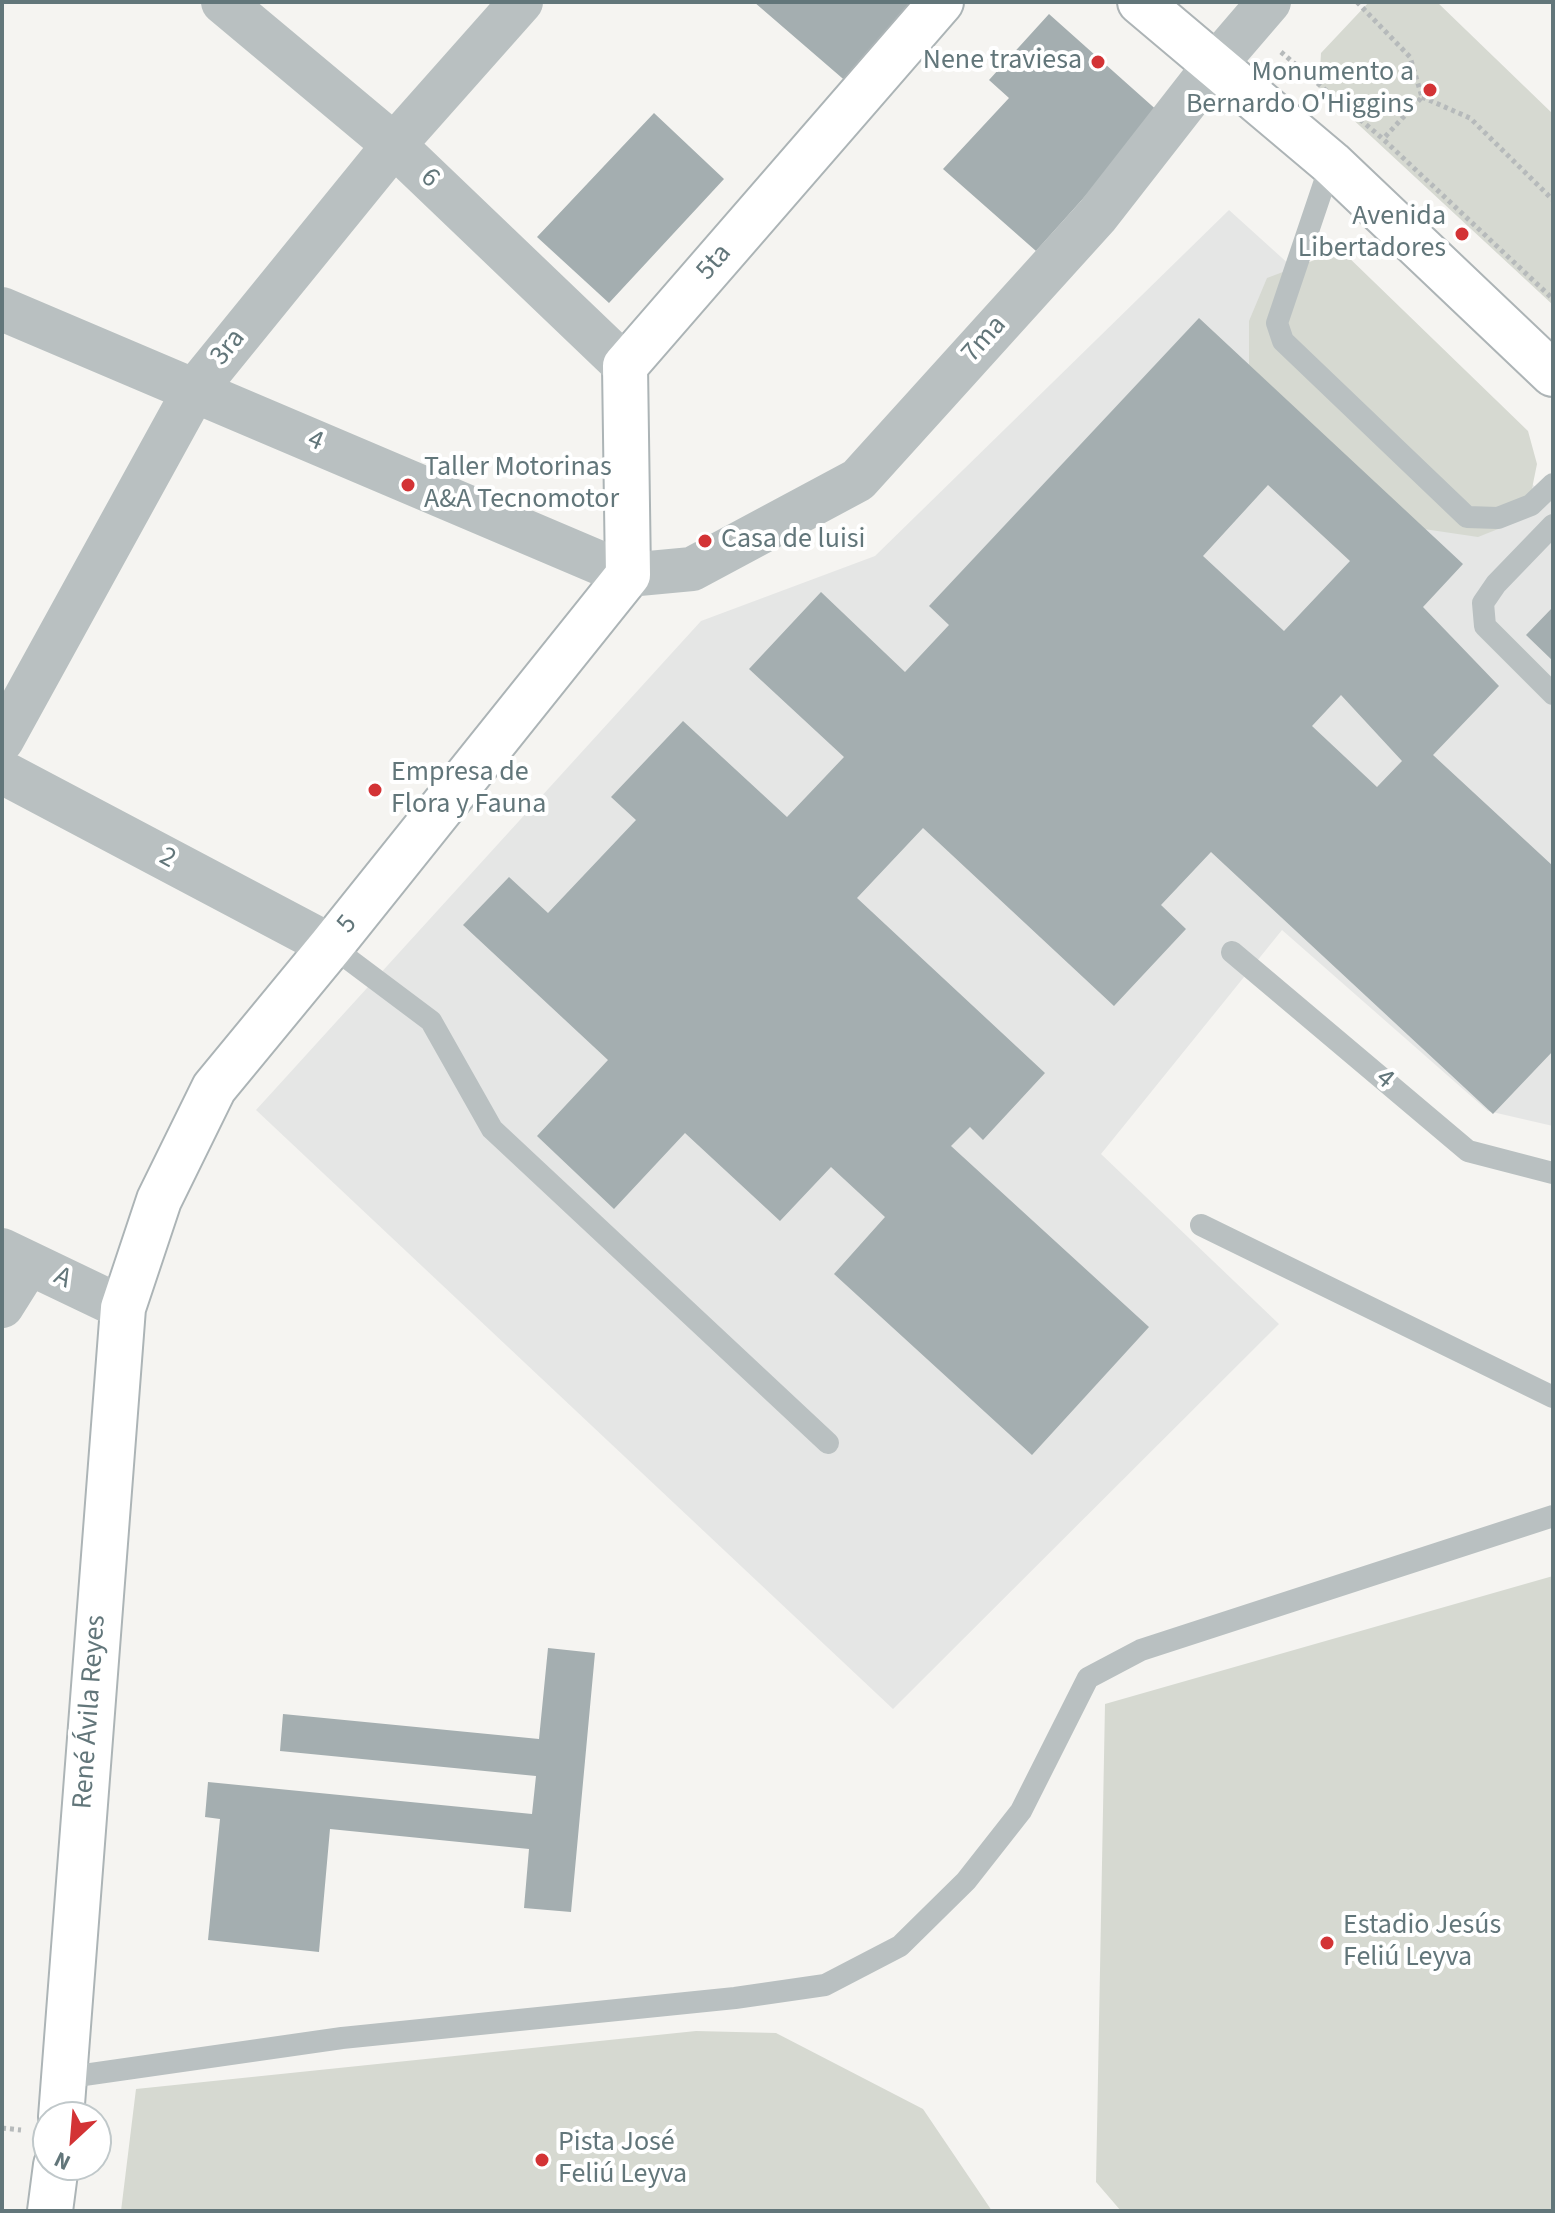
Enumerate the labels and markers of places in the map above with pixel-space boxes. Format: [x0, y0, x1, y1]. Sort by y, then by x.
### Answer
place label: Nene traviesa [923, 45, 1082, 79]
marker: Nene traviesa [1089, 53, 1107, 71]
place label: Monumento a Bernardo O'Higgins [1186, 57, 1414, 123]
marker: Monumento a Bernardo O'Higgins [1421, 81, 1439, 99]
place label: Avenida Libertadores [1298, 201, 1446, 267]
marker: Avenida Libertadores [1453, 225, 1471, 243]
place label: Taller Motorinas A&A Tecnomotor [424, 452, 619, 518]
marker: Taller Motorinas A&A Tecnomotor [399, 476, 417, 494]
place label: Casa de luisi [721, 524, 865, 558]
marker: Casa de luisi [696, 532, 714, 550]
place label: Empresa de Flora y Fauna [391, 757, 546, 823]
marker: Empresa de Flora y Fauna [366, 781, 384, 799]
place label: Estadio Jesús Feliú Leyva [1343, 1910, 1501, 1976]
marker: Estadio Jesús Feliú Leyva [1318, 1934, 1336, 1952]
place label: Pista José Feliú Leyva [558, 2127, 687, 2193]
marker: Pista José Feliú Leyva [533, 2151, 551, 2169]

